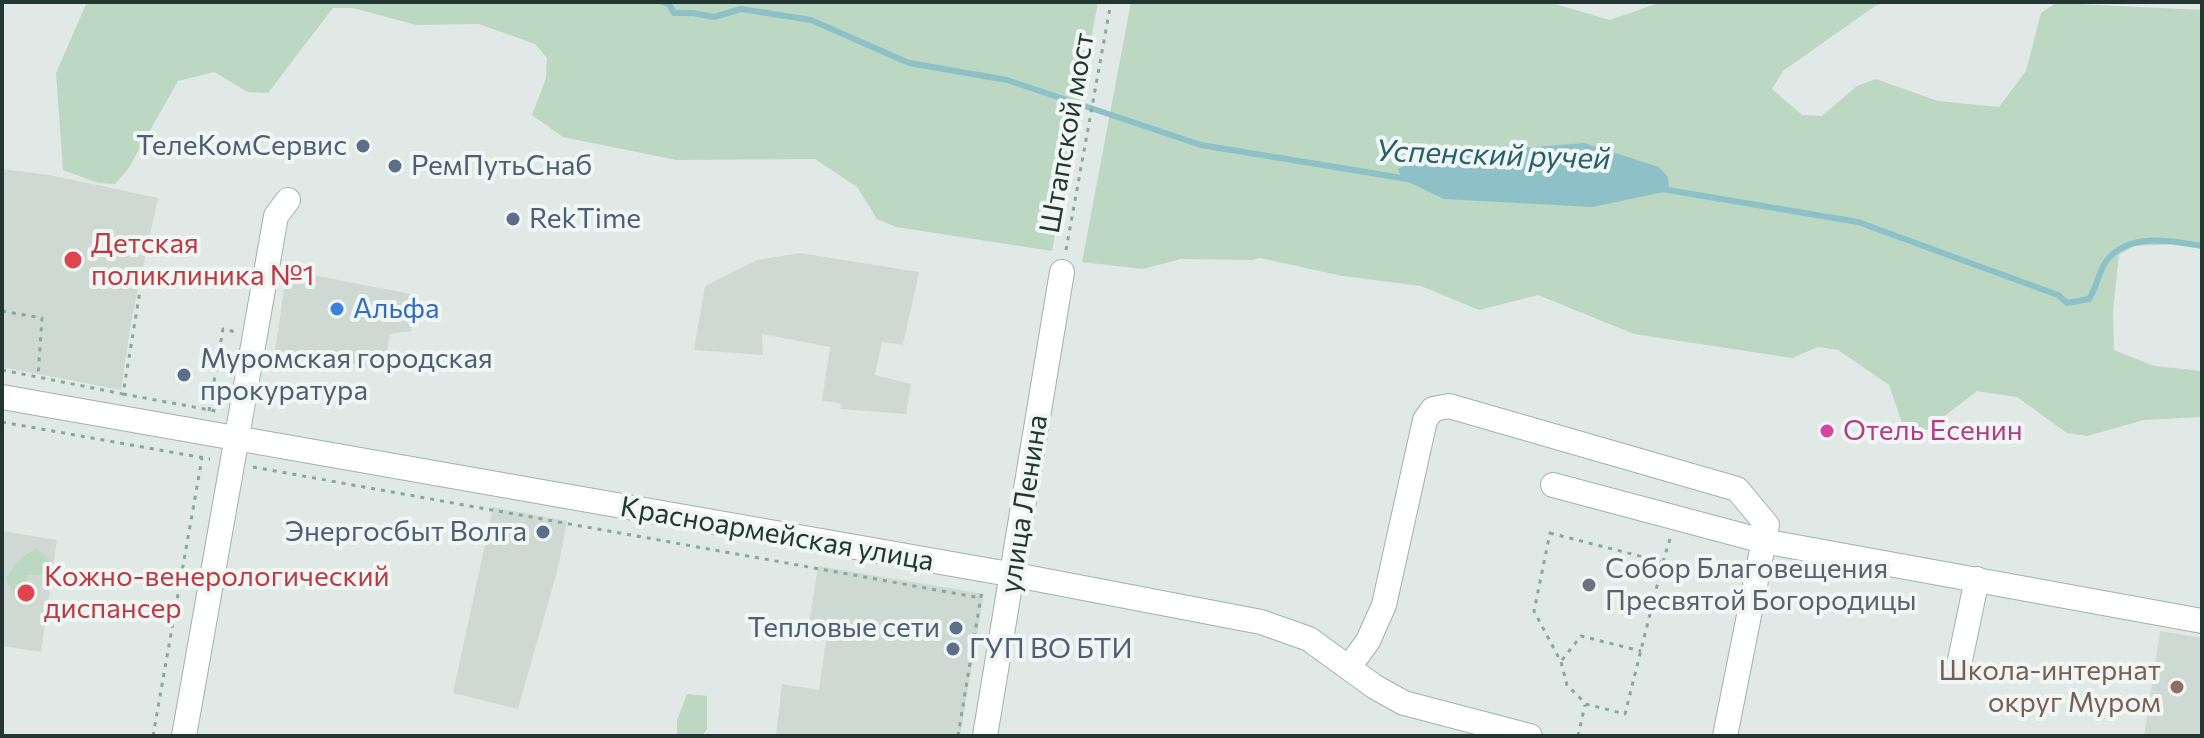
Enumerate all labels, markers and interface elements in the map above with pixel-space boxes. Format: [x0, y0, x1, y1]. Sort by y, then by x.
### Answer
street label: Штапской мост [1033, 30, 1101, 236]
place label: ТелеКомСервис [136, 129, 347, 163]
water label: Успенский ручей [1375, 133, 1611, 177]
marker: ТелеКомСервис [354, 137, 372, 155]
place label: РемПутьСнаб [411, 149, 592, 183]
marker: РемПутьСнаб [386, 157, 404, 175]
place label: RekTime [529, 202, 641, 236]
marker: RekTime [504, 210, 522, 228]
place label: Детская поликлиника №1 [91, 227, 315, 293]
marker: Детская поликлиника №1 [62, 249, 84, 271]
place label: Альфа [353, 292, 439, 326]
marker: Альфа [328, 300, 346, 318]
place label: Муромская городская прокуратура [200, 342, 493, 408]
marker: Муромская городская прокуратура [175, 366, 193, 384]
street label: улица Ленина [993, 412, 1055, 596]
place label: Отель Есенин [1843, 414, 2023, 448]
marker: Отель Есенин [1818, 422, 1836, 440]
street label: Красноармейская улица [618, 490, 936, 578]
place label: Энергосбыт Волга [285, 515, 527, 549]
marker: Энергосбыт Волга [534, 523, 552, 541]
place label: Собор Благовещения Пресвятой Богородицы [1605, 552, 1917, 618]
place label: Кожно-венерологический диспансер [44, 560, 390, 626]
marker: Собор Благовещения Пресвятой Богородицы [1580, 576, 1598, 594]
marker: Кожно-венерологический диспансер [15, 582, 37, 604]
place label: Тепловые сети [747, 611, 940, 645]
marker: Тепловые сети [947, 619, 965, 637]
place label: ГУП ВО БТИ [969, 632, 1133, 666]
marker: ГУП ВО БТИ [944, 640, 962, 658]
place label: Школа-интернат округ Муром [1939, 654, 2161, 720]
marker: Школа-интернат округ Муром [2168, 678, 2186, 696]

